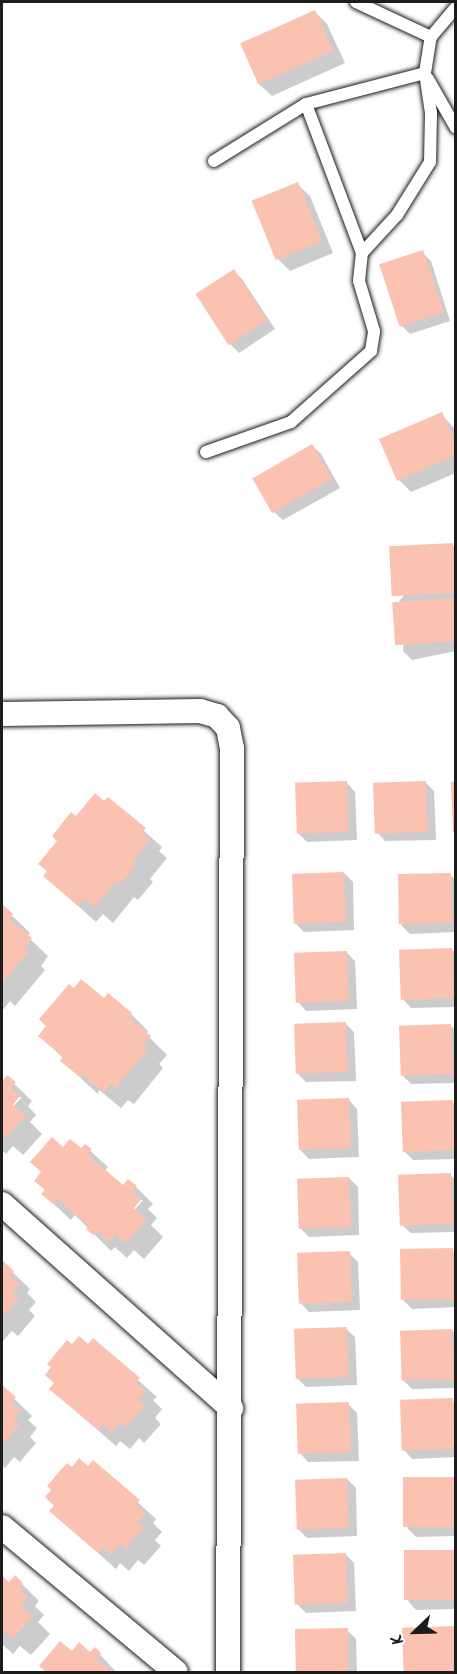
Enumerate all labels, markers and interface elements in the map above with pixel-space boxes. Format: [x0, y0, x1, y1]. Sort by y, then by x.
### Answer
north arrow [385, 1602, 445, 1662]
text: K [385, 1630, 411, 1649]

